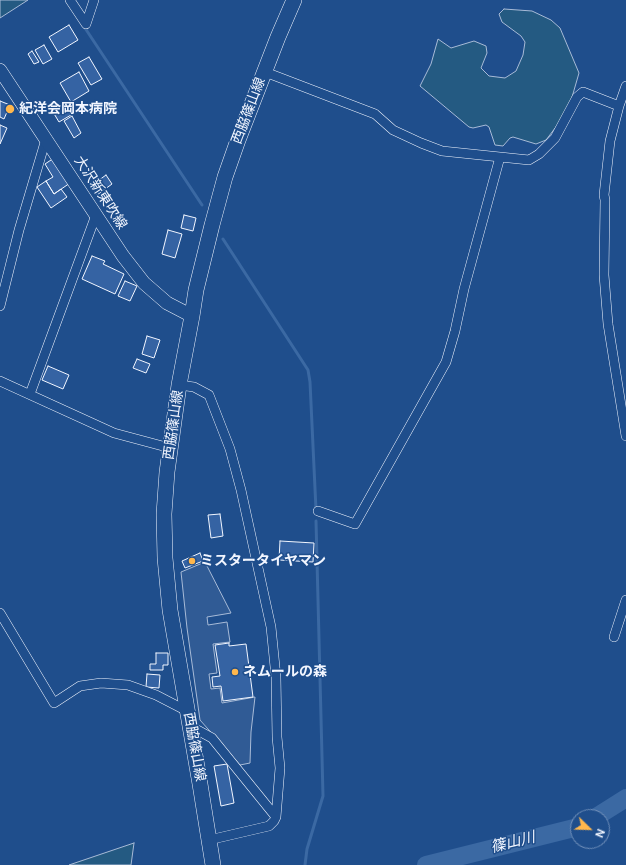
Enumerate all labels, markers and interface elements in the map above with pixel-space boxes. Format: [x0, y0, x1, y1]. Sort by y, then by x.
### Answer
street label: 西脇篠山線 [229, 75, 269, 147]
place label: 紀洋会岡本病院 [19, 101, 117, 117]
marker: 紀洋会岡本病院 [4, 103, 16, 115]
street label: 大沢新東吹線 [70, 153, 130, 233]
street label: 西脇篠山線 [161, 389, 187, 461]
place label: ミスタータイヤマン [200, 553, 326, 569]
marker: ミスタータイヤマン [187, 556, 197, 566]
place label: ネムールの森 [243, 664, 327, 680]
marker: ネムールの森 [230, 667, 240, 677]
street label: 西脇篠山線 [180, 711, 208, 783]
north arrow [570, 809, 610, 849]
text: N [592, 827, 608, 840]
water label: 篠山川 [489, 829, 537, 857]

